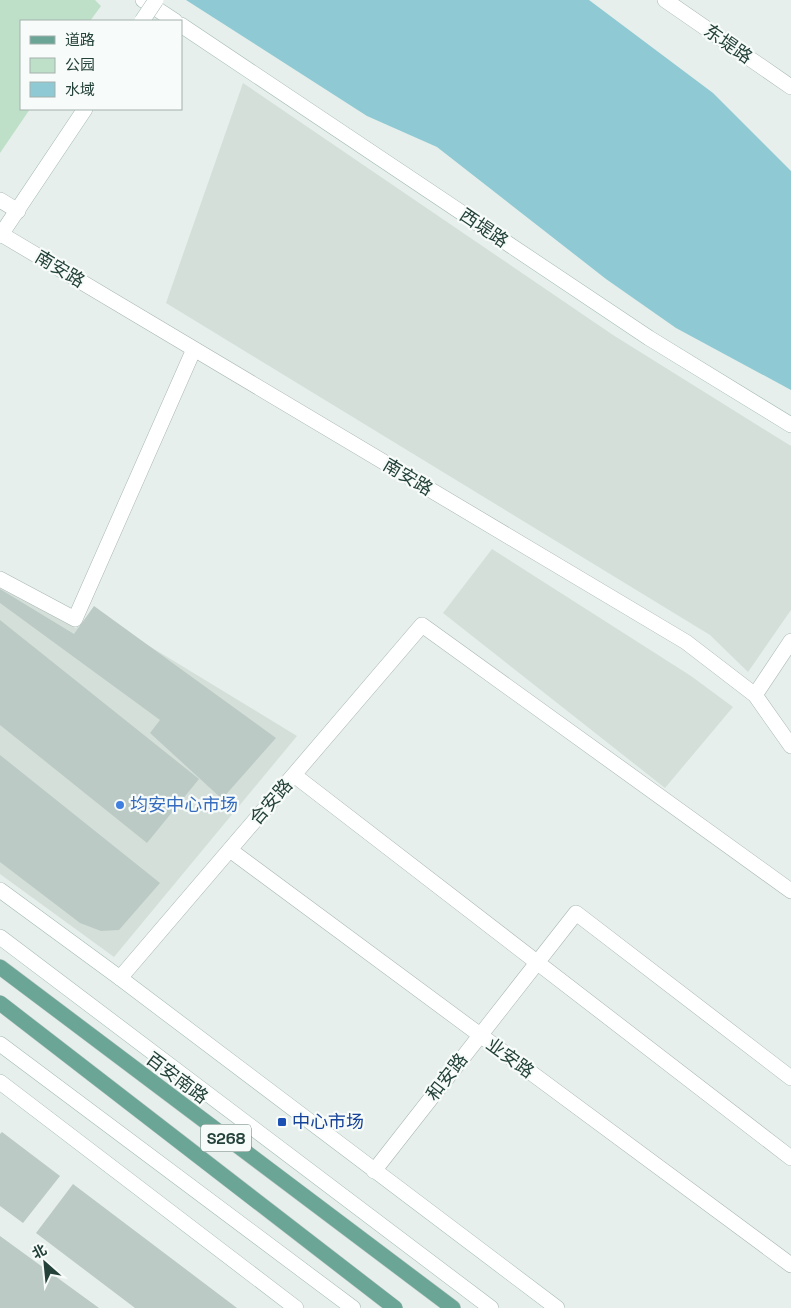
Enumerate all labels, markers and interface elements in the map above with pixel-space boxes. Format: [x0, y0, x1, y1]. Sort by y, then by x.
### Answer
street label: 东堤路 [700, 19, 757, 68]
legend [20, 20, 182, 110]
text: 道路 [65, 30, 95, 49]
text: 公园 [65, 55, 95, 74]
text: 水域 [65, 80, 95, 99]
street label: 西堤路 [455, 203, 513, 252]
street label: 南安路 [31, 245, 89, 292]
street label: 南安路 [379, 453, 437, 500]
street label: 合安路 [244, 774, 297, 830]
place label: 均安中心市场 [130, 793, 238, 816]
marker: 均安中心市场 [114, 799, 126, 811]
street label: 业安路 [482, 1032, 539, 1083]
street label: 百安南路 [142, 1047, 213, 1108]
street label: 和安路 [421, 1048, 472, 1105]
place label: 中心市场 [292, 1110, 364, 1133]
marker: 中心市场 [276, 1116, 288, 1128]
road number: S268 [201, 1124, 251, 1152]
north arrow [20, 1238, 70, 1288]
text: 北 [29, 1240, 49, 1263]

